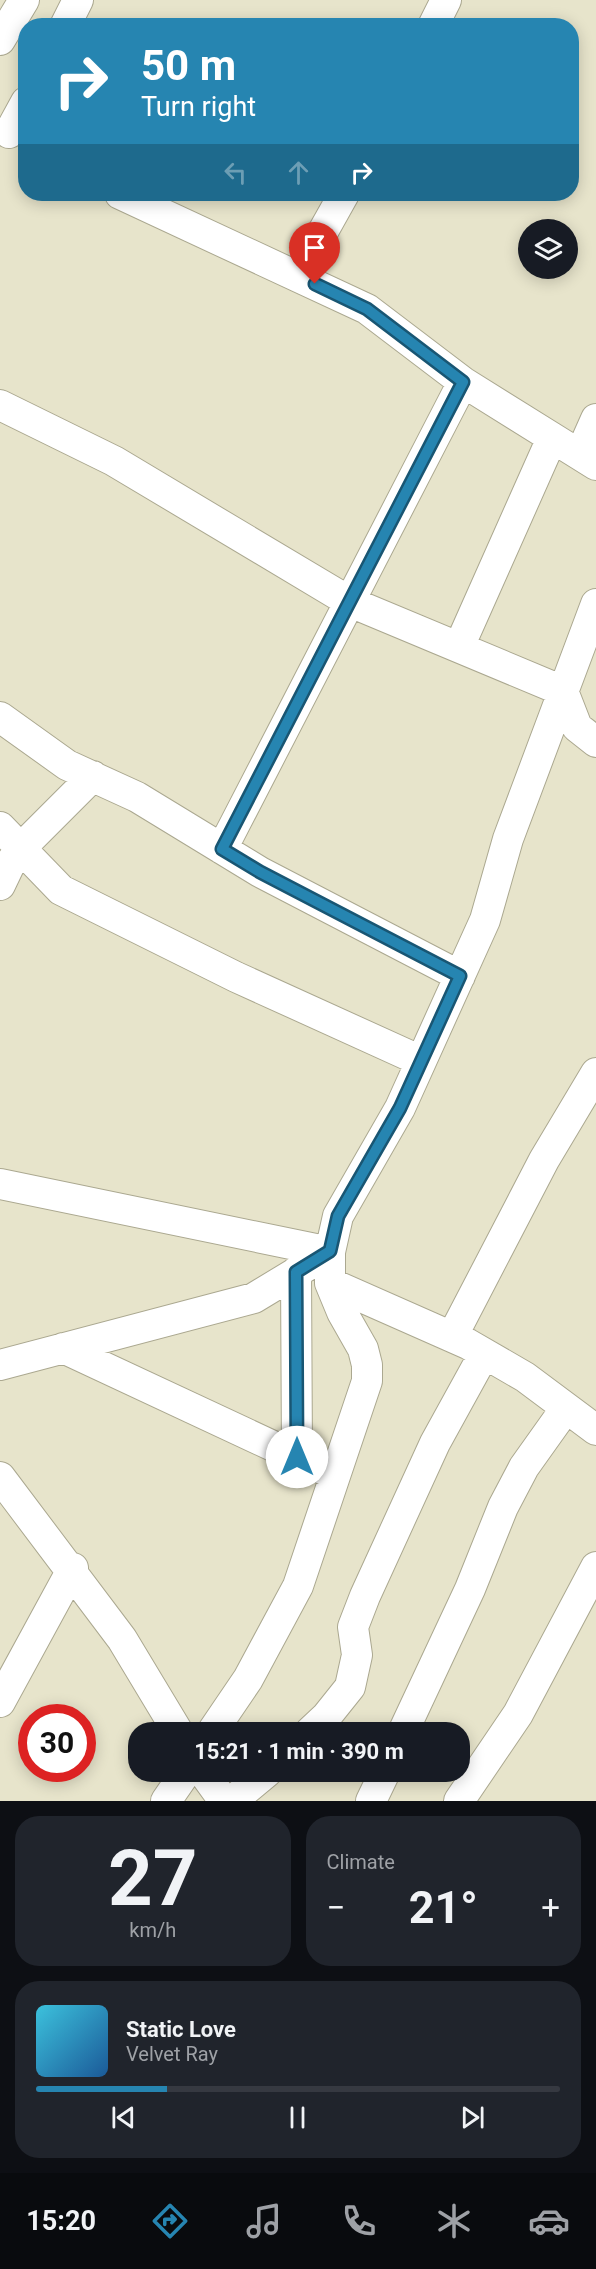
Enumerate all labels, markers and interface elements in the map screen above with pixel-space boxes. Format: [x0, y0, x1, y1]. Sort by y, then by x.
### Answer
text: 50 m [141, 41, 236, 90]
icon: right [42, 42, 120, 120]
text: Turn right [141, 91, 256, 123]
icon: left [219, 156, 252, 189]
icon: ahead [282, 156, 315, 189]
icon: right [345, 156, 378, 189]
map controls [518, 219, 578, 279]
button: layers [518, 219, 578, 279]
pin [289, 222, 340, 284]
icon: arrive [298, 231, 331, 264]
position arrow [265, 1425, 329, 1489]
speed limit sign: 30 [18, 1704, 96, 1782]
text: 15:21 · 1 min · 390 m [194, 1739, 404, 1764]
text: 27 [108, 1833, 198, 1924]
text: Climate [327, 1850, 395, 1874]
text: 21° [409, 1881, 478, 1934]
text: − [327, 1888, 345, 1927]
text: + [541, 1888, 560, 1927]
text: km/h [129, 1918, 176, 1942]
text: Static Love [126, 2017, 236, 2042]
text: Velvet Ray [126, 2042, 218, 2066]
icon: previous [107, 2101, 140, 2134]
icon: pause [281, 2101, 314, 2134]
icon: next [456, 2101, 489, 2134]
icon: directions [149, 2200, 191, 2242]
icon: music [243, 2200, 285, 2242]
icon: phone [338, 2200, 380, 2242]
icon: climate [433, 2200, 475, 2242]
icon: car [528, 2200, 570, 2242]
text: 15:20 [26, 2205, 96, 2237]

